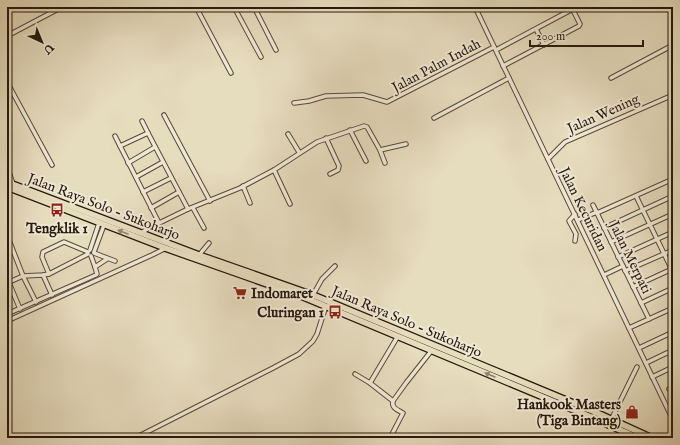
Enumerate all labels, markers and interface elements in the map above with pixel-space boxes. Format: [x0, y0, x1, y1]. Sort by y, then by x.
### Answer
north arrow [22, 22, 62, 62]
scale bar [530, 22, 643, 48]
text: 200 m [536, 29, 565, 44]
street label: Jalan Palm Indah [387, 35, 484, 98]
text: U [40, 40, 57, 57]
street label: Jalan Wening [563, 90, 643, 139]
street label: Jalan Kecuridan [554, 163, 611, 255]
street label: Jalan Raya Solo - Sukoharjo [23, 169, 183, 244]
bus stop icon: Tengklik 1 [49, 202, 65, 218]
street label: Jalan Merpati [604, 216, 656, 297]
place label: Tengklik 1 [25, 220, 88, 238]
one-way arrow [117, 229, 129, 235]
street label: Jalan Raya Solo - Sukoharjo [327, 281, 485, 362]
supermarket icon: Indomaret [232, 285, 248, 301]
place label: Indomaret [251, 285, 313, 303]
place label: Cluringan 1 [257, 304, 324, 322]
bus stop icon: Cluringan 1 [327, 304, 343, 320]
one-way arrow [485, 372, 496, 378]
place label: Hankook Masters (Tiga Bintang) [517, 396, 621, 430]
shop icon: Hankook Masters (Tiga Bintang) [624, 404, 640, 420]

